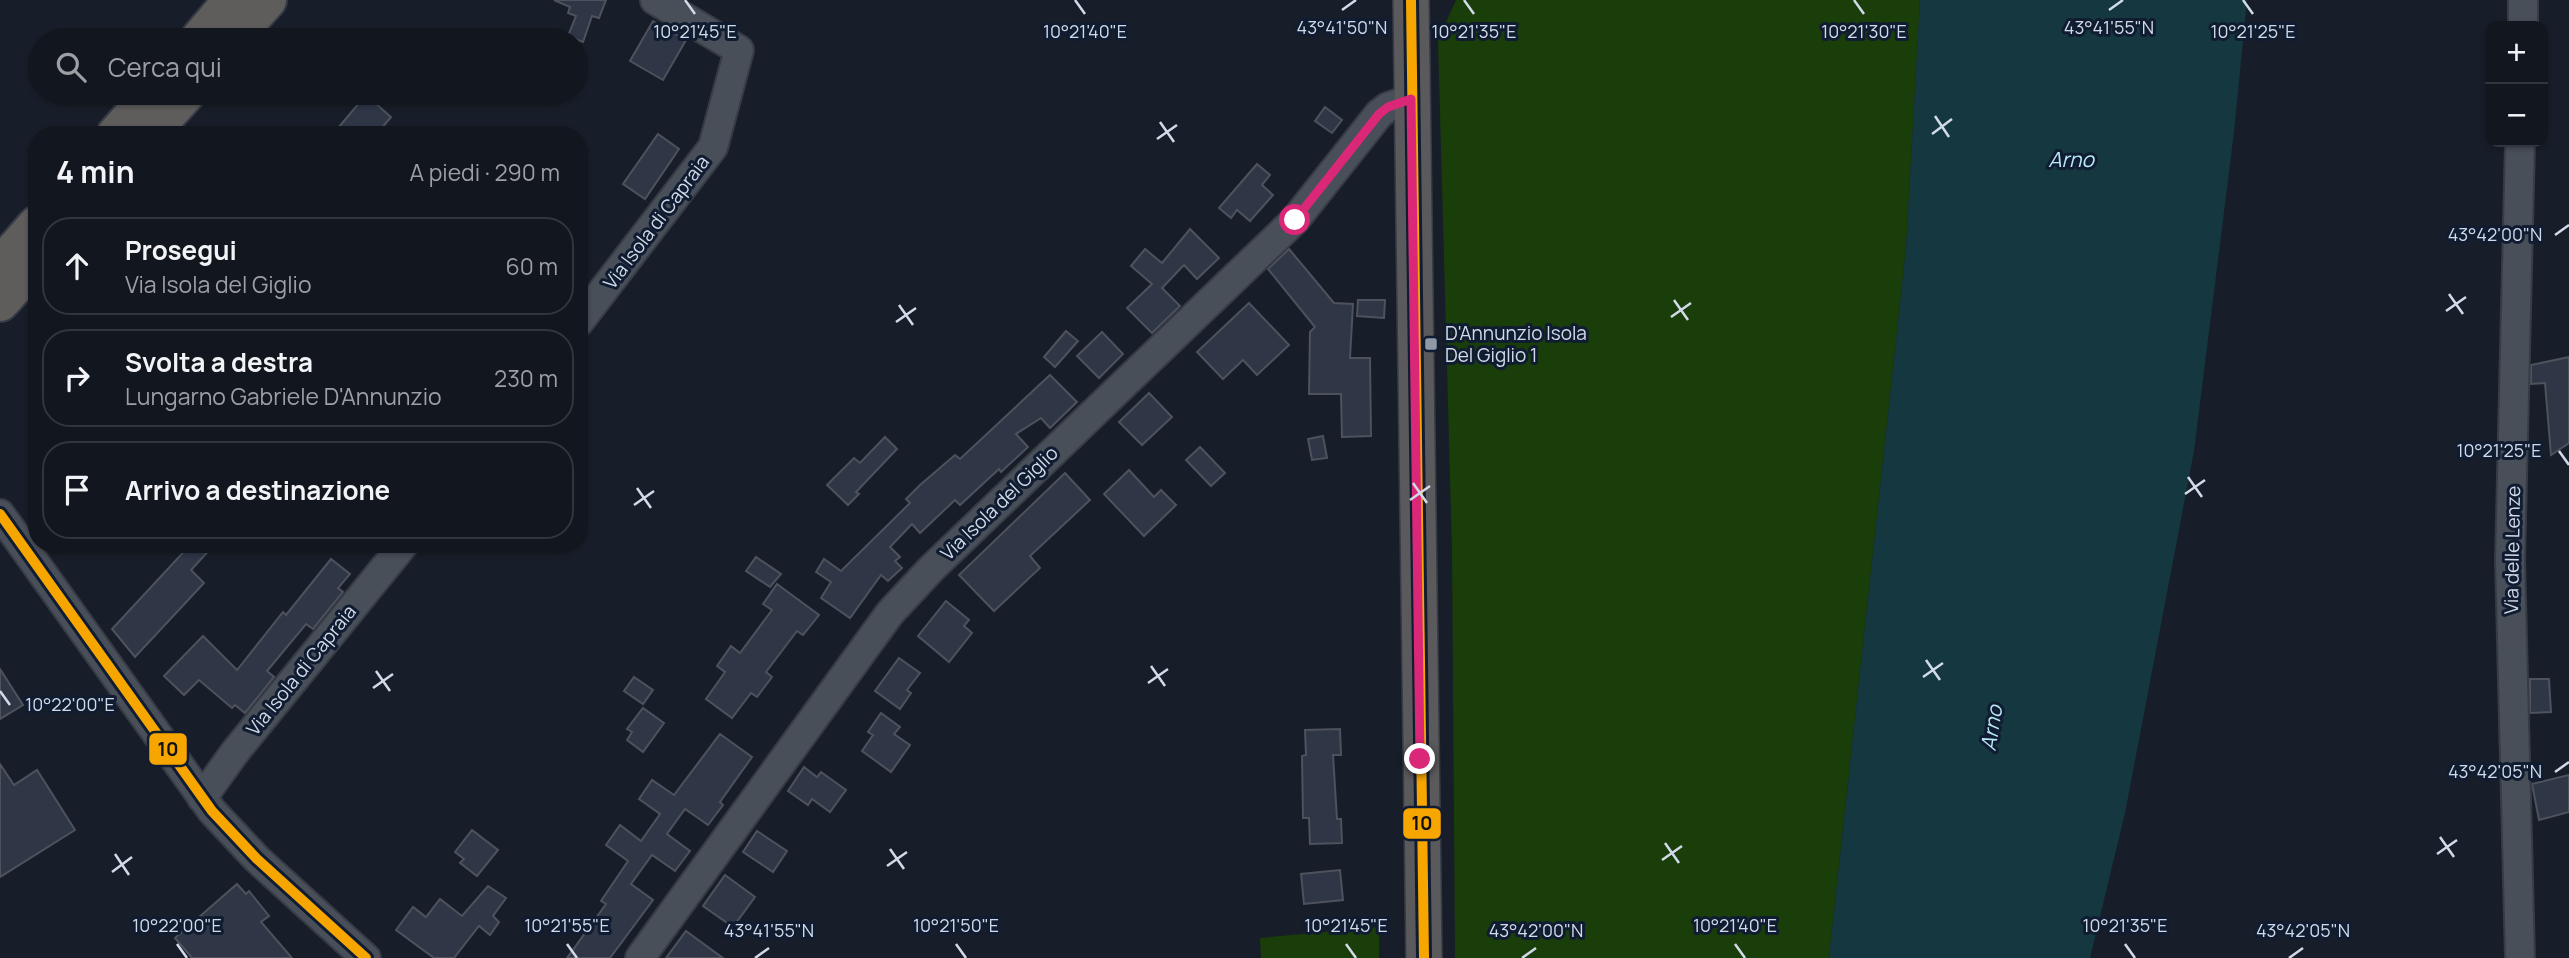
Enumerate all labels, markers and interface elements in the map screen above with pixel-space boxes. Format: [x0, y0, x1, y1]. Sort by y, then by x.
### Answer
text: 43°41'50"N [1297, 15, 1387, 39]
text: 43°41'55"N [2064, 15, 2154, 39]
text: 10°21'45"E [653, 19, 737, 43]
text: 10°21'40"E [1043, 19, 1127, 43]
text: 10°21'35"E [1432, 19, 1516, 43]
text: 10°21'30"E [1821, 19, 1907, 43]
text: 10°21'25"E [2210, 19, 2296, 43]
map controls [2485, 21, 2548, 147]
button: + [2485, 21, 2548, 84]
search box [28, 28, 588, 105]
icon: search [52, 48, 90, 86]
text: Cerca qui [108, 49, 222, 85]
button: − [2485, 84, 2548, 147]
water label: Arno [2048, 145, 2095, 173]
street label: Via Isola di Capraia [597, 150, 715, 294]
text: 4 min [56, 151, 134, 192]
text: A piedi · 290 m [409, 156, 560, 188]
route start [1279, 204, 1310, 235]
text: 43°42'00"N [2448, 222, 2542, 246]
text: Prosegui [125, 232, 237, 268]
icon: ahead [58, 247, 96, 285]
text: 60 m [506, 250, 558, 282]
text: Via Isola del Giglio [125, 268, 312, 300]
place label: D'Annunzio Isola Del Giglio 1 [1445, 320, 1587, 368]
marker: D'Annunzio Isola Del Giglio 1 [1423, 336, 1439, 352]
text: Svolta a destra [125, 344, 313, 380]
icon: right [58, 359, 96, 397]
text: 230 m [494, 362, 558, 394]
text: Lungarno Gabriele D'Annunzio [125, 380, 442, 412]
text: 10°21'25"E [2456, 438, 2542, 462]
street label: Via Isola del Giglio [935, 440, 1063, 566]
icon: arrive [58, 471, 96, 509]
text: Arrivo a destinazione [125, 472, 390, 508]
street label: Via delle Lenze [2498, 486, 2526, 614]
street label: Via Isola di Capraia [240, 599, 362, 741]
text: 10°22'00"E [25, 692, 115, 716]
water label: Arno [1974, 702, 2009, 753]
line badge: 10 [148, 732, 188, 766]
text: 10 [158, 736, 178, 762]
route end [1404, 743, 1435, 774]
text: 43°42'05"N [2448, 759, 2542, 783]
line badge: 10 [1402, 807, 1442, 840]
text: 10 [1412, 810, 1432, 836]
text: 10°22'00"E [132, 913, 222, 937]
text: 10°21'55"E [524, 913, 610, 937]
text: 10°21'50"E [913, 913, 999, 937]
text: 10°21'45"E [1304, 913, 1388, 937]
text: 10°21'40"E [1693, 913, 1777, 937]
text: 10°21'35"E [2083, 913, 2167, 937]
text: 43°41'55"N [724, 918, 814, 942]
text: 43°42'00"N [1489, 918, 1583, 942]
text: 43°42'05"N [2256, 918, 2350, 942]

